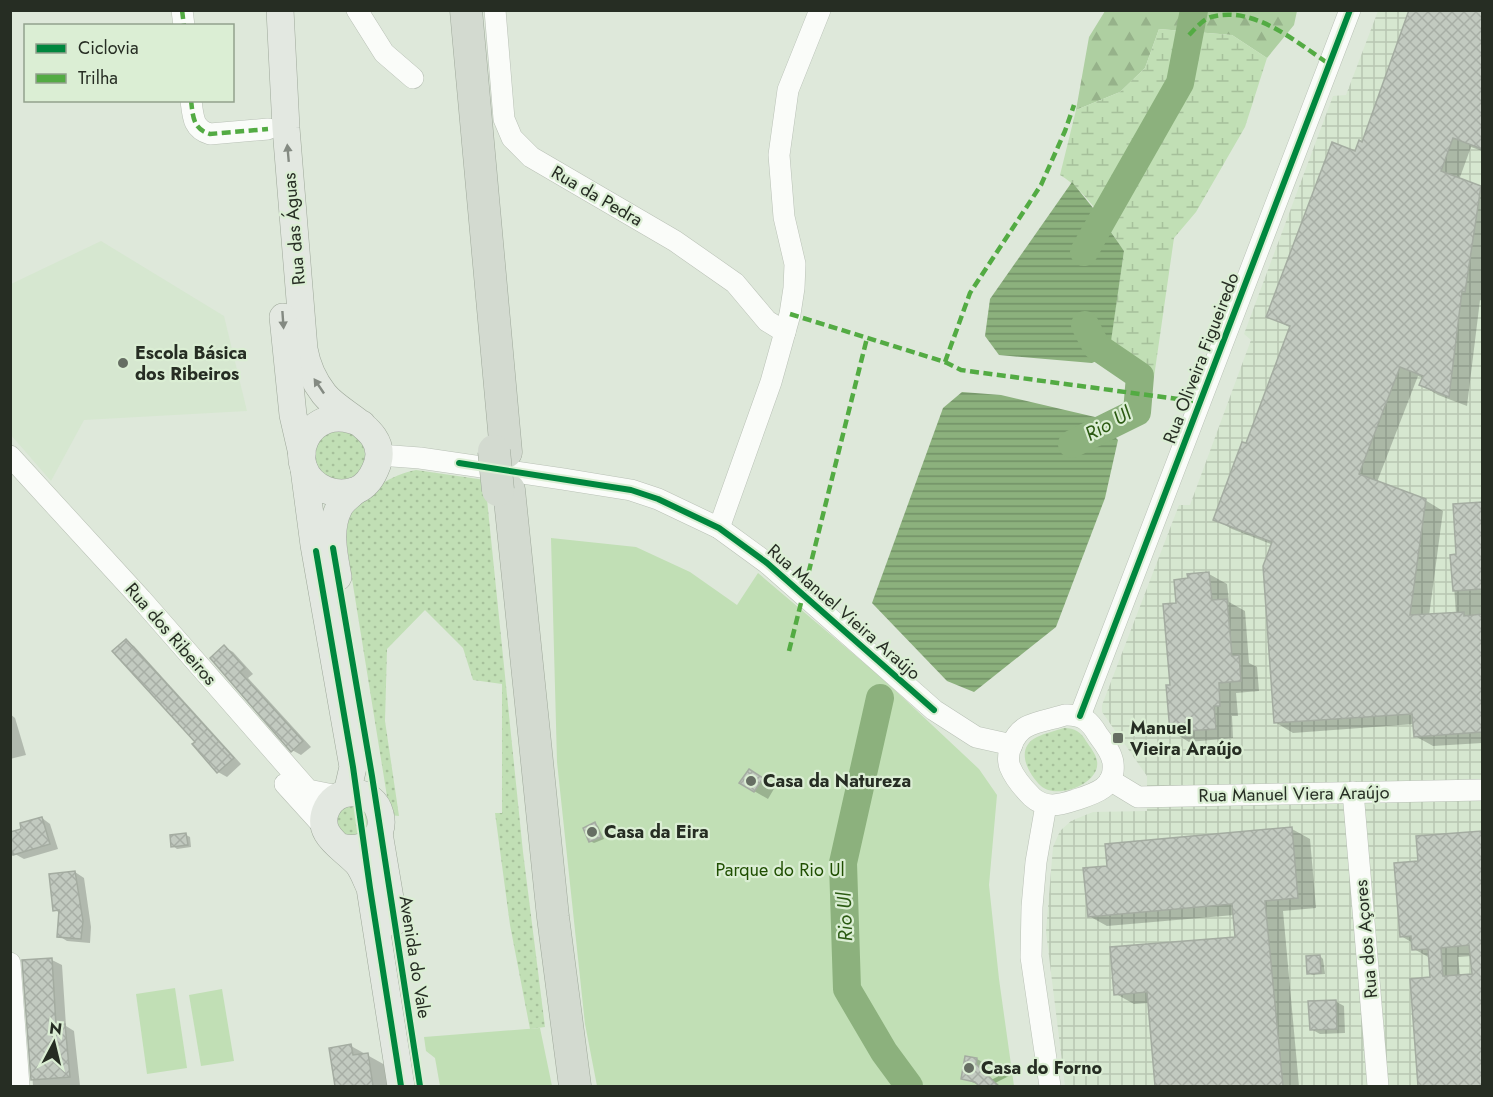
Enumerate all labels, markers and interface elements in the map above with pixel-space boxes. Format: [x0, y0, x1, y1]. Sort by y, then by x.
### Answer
legend [24, 24, 234, 102]
text: Ciclovia [78, 35, 139, 61]
text: Trilha [78, 65, 118, 91]
one-way arrow [283, 144, 293, 163]
street label: Rua da Pedra [547, 159, 647, 233]
street label: Rua das Águas [276, 172, 312, 286]
street label: Rua Oliveira Figueiredo [1156, 269, 1246, 447]
one-way arrow [278, 311, 288, 330]
place label: Escola Básica dos Ribeiros [135, 340, 247, 387]
marker: Escola Básica dos Ribeiros [116, 356, 130, 370]
one-way arrow [314, 378, 325, 394]
water label: Rio Ul [1079, 399, 1138, 449]
street label: Rua Manuel Vieira Araújo [762, 538, 927, 686]
street label: Rua dos Ribeiros [119, 577, 223, 691]
place label: Manuel Vieira Araújo [1129, 715, 1243, 762]
marker: Manuel Vieira Araújo [1111, 731, 1125, 745]
place label: Casa da Natureza [763, 768, 911, 794]
marker: Casa da Natureza [744, 774, 758, 788]
street label: Rua Manuel Viera Araújo [1198, 779, 1390, 809]
place label: Casa da Eira [604, 819, 709, 845]
marker: Casa da Eira [585, 825, 599, 839]
park label: Parque do Rio Ul [715, 857, 845, 883]
street label: Rua dos Açores [1348, 879, 1384, 999]
water label: Rio Ul [830, 890, 860, 942]
street label: Avenida do Vale [392, 894, 438, 1020]
north arrow [24, 1013, 84, 1073]
text: N [48, 1016, 63, 1041]
place label: Casa do Forno [981, 1055, 1103, 1081]
marker: Casa do Forno [962, 1061, 976, 1075]

